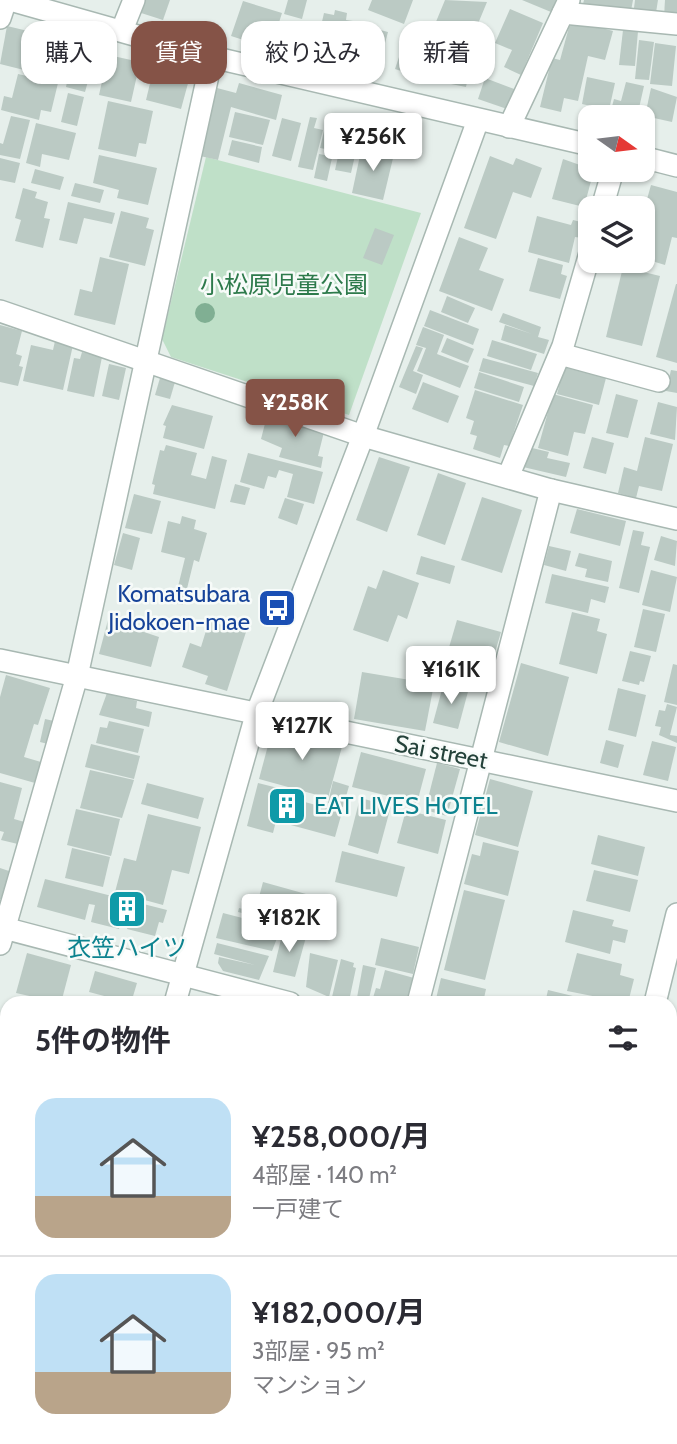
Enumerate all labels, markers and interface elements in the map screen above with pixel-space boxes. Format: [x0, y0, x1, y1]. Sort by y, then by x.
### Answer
chip: 購入 [21, 21, 117, 84]
chip: 賃貸 [131, 21, 227, 84]
chip: 絞り込み [241, 21, 385, 84]
chip: 新着 [399, 21, 495, 84]
north arrow [578, 105, 654, 182]
map controls [578, 105, 655, 273]
pin: ¥256K [324, 114, 422, 173]
text: ¥256K [340, 122, 406, 150]
button: layers [578, 196, 655, 273]
park label: 小松原児童公園 [200, 270, 368, 299]
pin: ¥258K [246, 380, 344, 439]
text: ¥258K [262, 388, 328, 416]
place label: Komatsubara Jidokoen-mae [107, 579, 250, 636]
bus stop icon: Komatsubara Jidokoen-mae [256, 587, 298, 629]
pin: ¥161K [402, 646, 500, 706]
text: ¥161K [422, 655, 480, 683]
pin: ¥127K [253, 702, 351, 762]
text: ¥127K [272, 711, 332, 739]
street label: Sai street [392, 728, 490, 775]
building icon: EAT LIVES HOTEL [266, 785, 308, 827]
place label: EAT LIVES HOTEL [314, 791, 497, 820]
building icon: 衣笠ハイツ [106, 888, 148, 930]
pin: ¥182K [240, 894, 338, 954]
text: ¥182K [258, 903, 320, 931]
place label: 衣笠ハイツ [67, 933, 187, 962]
icon: filters [604, 1019, 642, 1057]
text: 5件の物件 [35, 1022, 171, 1059]
text: ¥258,000/月 [252, 1118, 431, 1155]
icon: home [91, 1126, 175, 1210]
text: 4部屋 · 140 m² [252, 1161, 397, 1189]
text: 一戸建て [252, 1195, 344, 1223]
text: ¥182,000/月 [252, 1294, 426, 1331]
icon: home [91, 1302, 175, 1386]
text: 3部屋 · 95 m² [252, 1337, 385, 1365]
text: マンション [252, 1371, 367, 1399]

